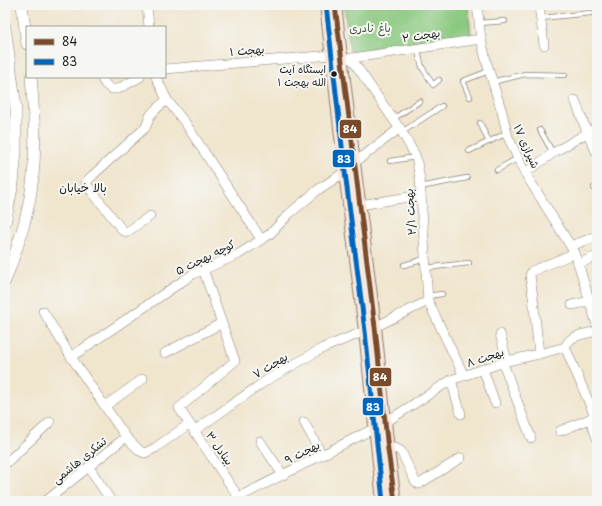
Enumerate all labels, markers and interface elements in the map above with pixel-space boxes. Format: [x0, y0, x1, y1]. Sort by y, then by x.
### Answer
park label: باغ نادری [349, 19, 391, 37]
street label: بهجت ۲ [401, 24, 441, 46]
legend [26, 26, 166, 78]
text: 84 [62, 32, 78, 50]
street label: بهجت ۱ [229, 40, 265, 60]
text: 83 [62, 52, 77, 70]
place label: ایستگاه آیت الله بهجت ۱ [277, 61, 326, 89]
marker: ایستگاه آیت الله بهجت ۱ [329, 69, 339, 79]
line badge: 84 [339, 119, 362, 139]
text: 84 [343, 120, 358, 137]
street label: شیرازی ۱۷ [510, 121, 544, 171]
line badge: 83 [332, 149, 355, 168]
text: 83 [337, 150, 351, 167]
district label: بالا خیابان [59, 178, 107, 196]
street label: بهجت ۲/۱ [400, 188, 420, 236]
street label: کوچه بهجت ۵ [172, 235, 238, 279]
street label: بهجت ۸ [464, 343, 506, 371]
street label: بهجت ۷ [249, 348, 291, 382]
line badge: 84 [369, 367, 392, 387]
text: 84 [373, 368, 388, 385]
line badge: 83 [362, 397, 384, 416]
text: 83 [366, 398, 380, 415]
street label: بینادل ۳ [202, 428, 238, 468]
street label: تشکری هاشمی [48, 432, 111, 487]
street label: بهجت ۹ [281, 436, 323, 468]

